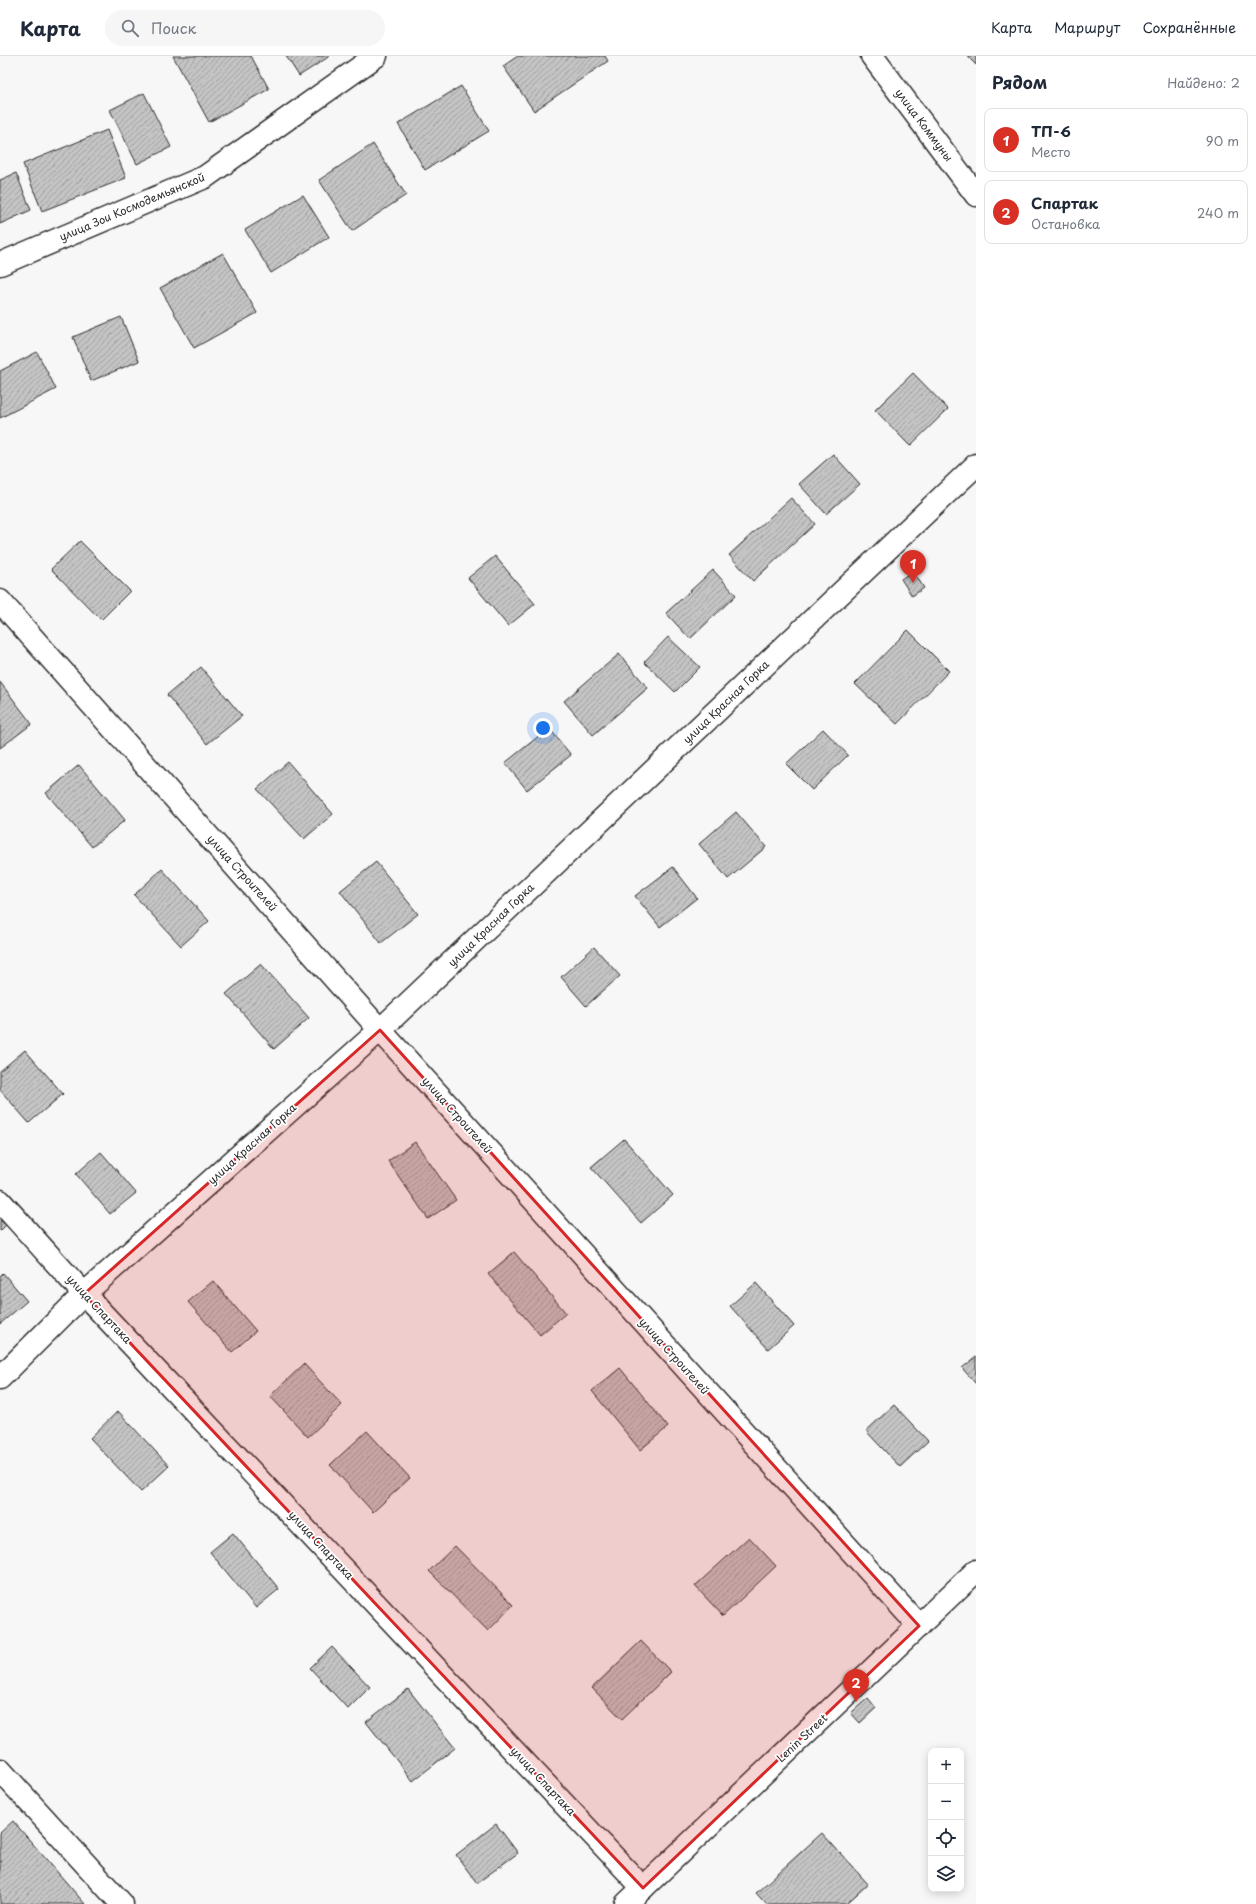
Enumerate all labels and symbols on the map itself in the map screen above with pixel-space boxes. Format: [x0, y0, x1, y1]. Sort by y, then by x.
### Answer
street label: улица Коммуны [891, 85, 958, 165]
street label: улица Зои Космодемьянской [56, 168, 207, 245]
pin: 1 [900, 550, 926, 583]
street label: улица Красная Горка [679, 656, 773, 747]
your location [533, 718, 553, 738]
street label: улица Строителей [203, 830, 282, 915]
street label: улица Красная Горка [444, 879, 538, 970]
street label: улица Строителей [418, 1072, 497, 1157]
street label: улица Красная Горка [203, 1099, 300, 1188]
street label: улица Спартака [63, 1270, 136, 1347]
street label: улица Строителей [635, 1313, 714, 1398]
street label: улица Спартака [285, 1506, 358, 1583]
pin: 2 [843, 1669, 869, 1702]
street label: Lenin Street [772, 1709, 831, 1766]
street label: улица Спартака [507, 1742, 580, 1819]

